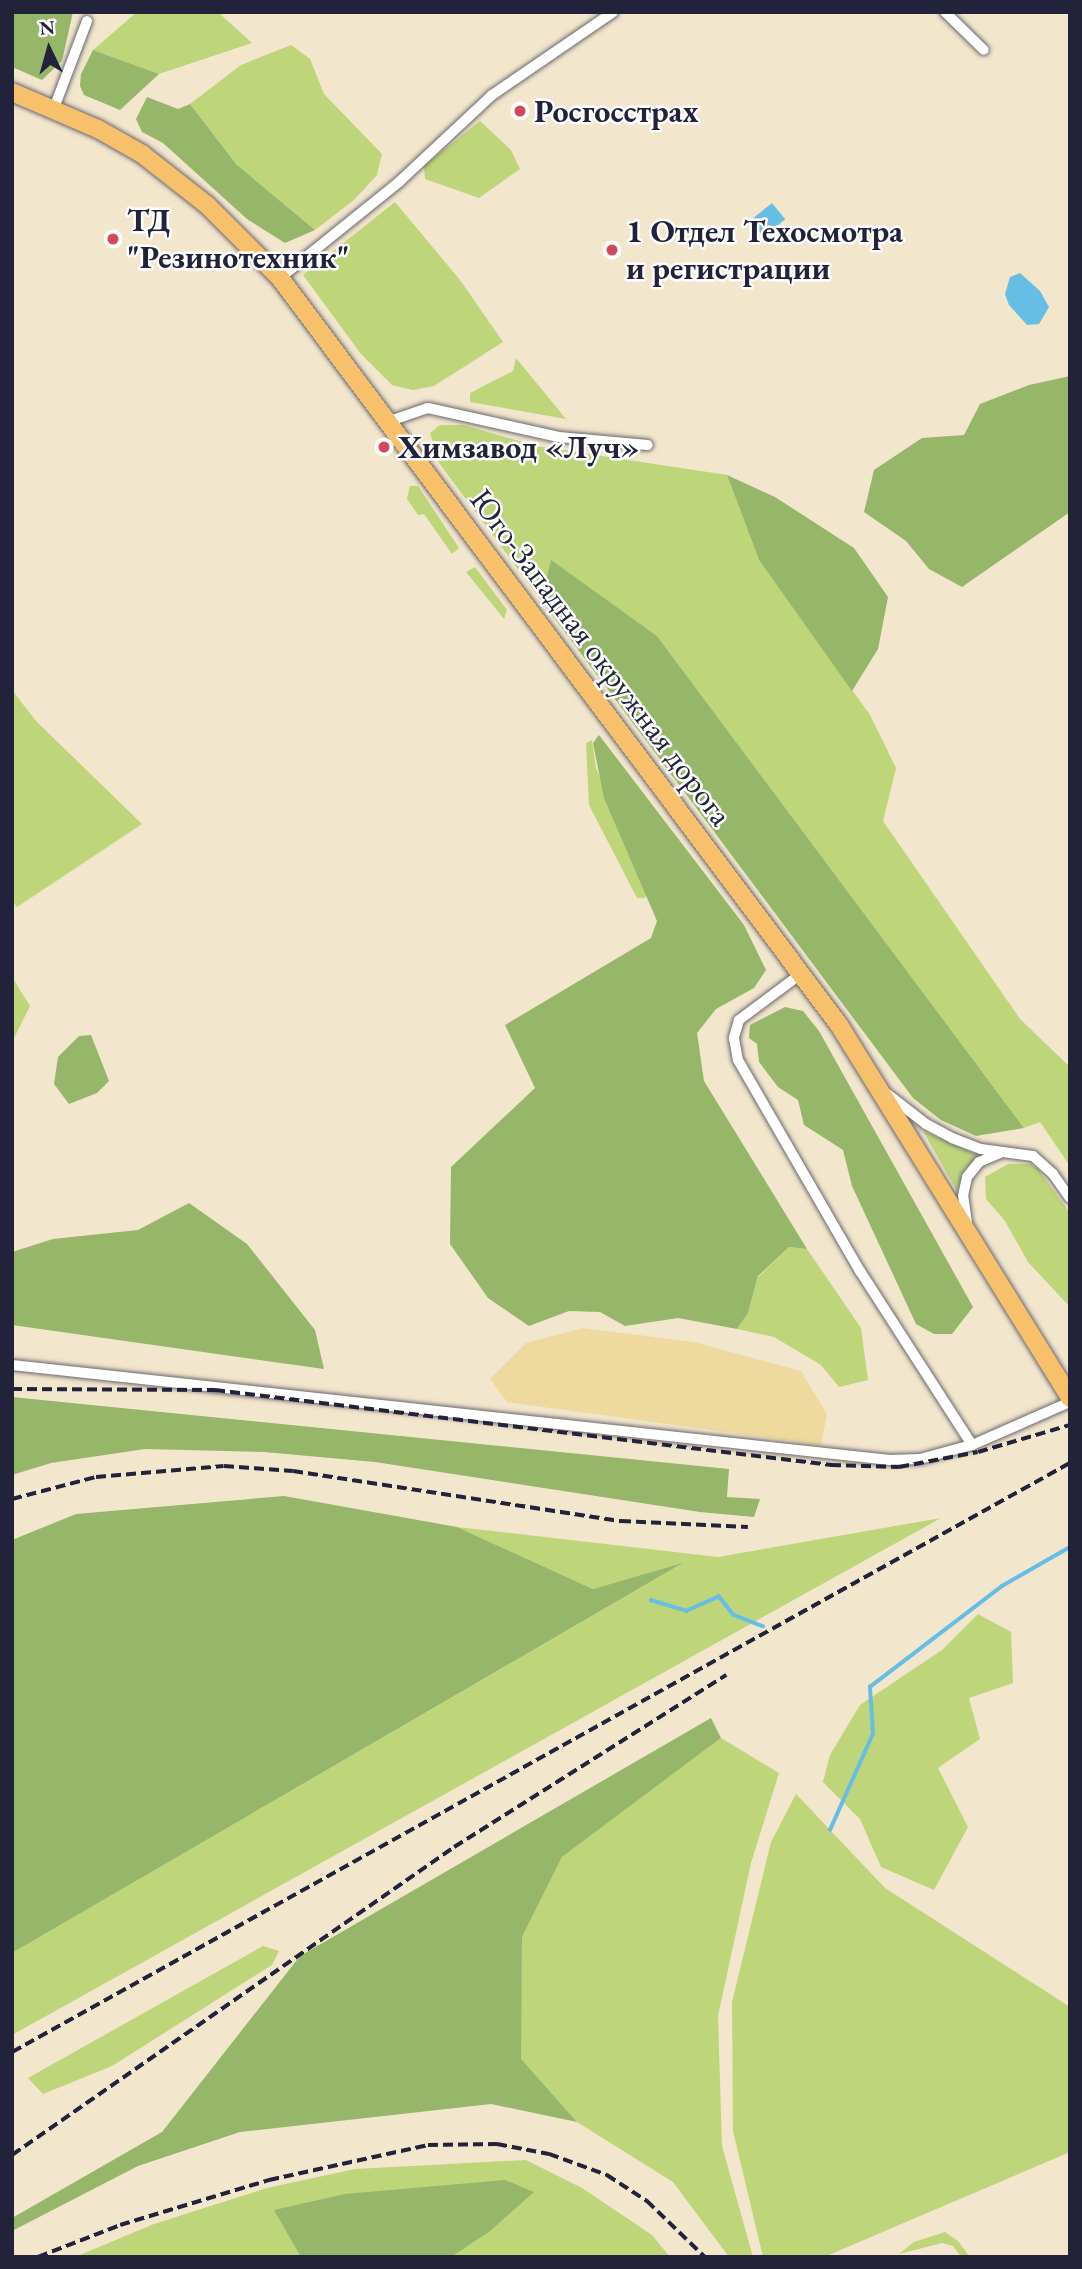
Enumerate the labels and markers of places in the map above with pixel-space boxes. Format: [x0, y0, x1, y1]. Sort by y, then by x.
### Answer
place label: Росгосстрах [534, 92, 699, 130]
marker: Росгосстрах [512, 103, 528, 119]
place label: ТД "Резинотехник" [127, 202, 350, 277]
place label: 1 Отдел Техосмотра и регистрации [626, 213, 903, 288]
marker: ТД "Резинотехник" [105, 231, 121, 247]
marker: 1 Отдел Техосмотра и регистрации [604, 242, 620, 258]
place label: Химзавод «Луч» [398, 428, 639, 466]
marker: Химзавод «Луч» [376, 439, 392, 455]

